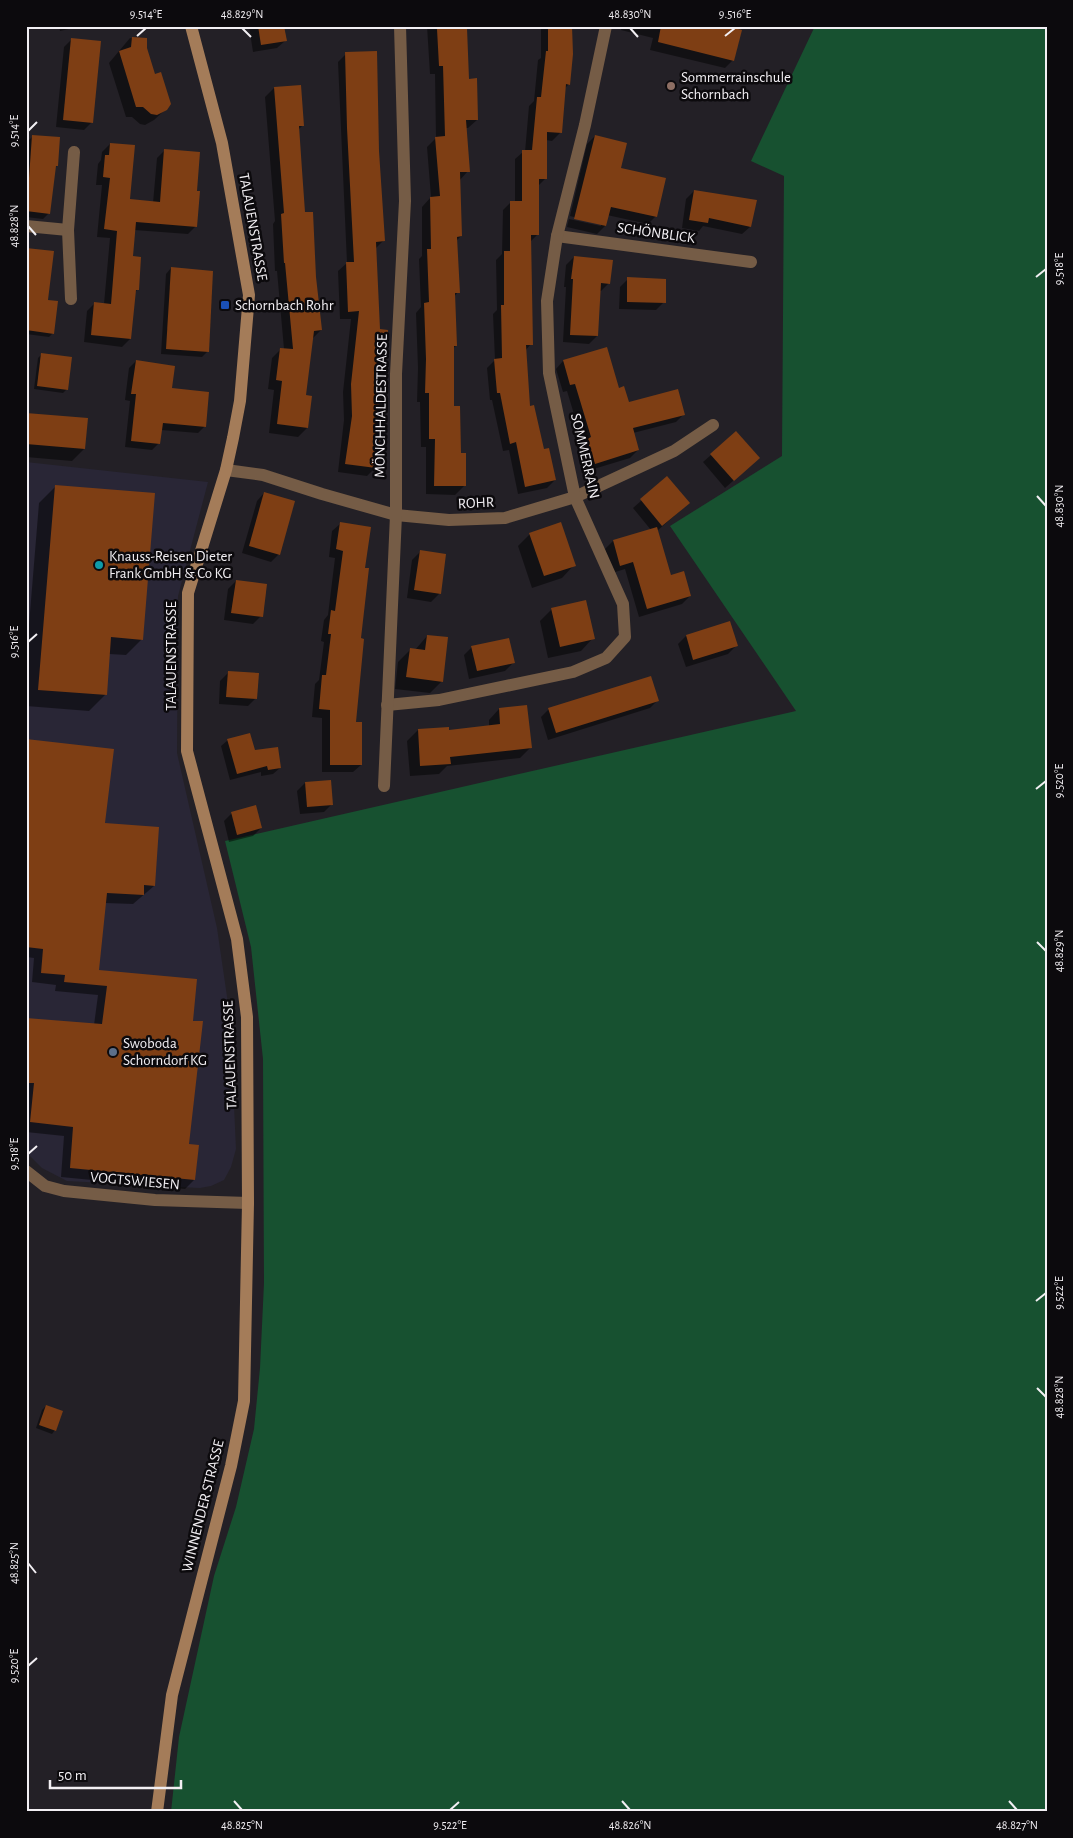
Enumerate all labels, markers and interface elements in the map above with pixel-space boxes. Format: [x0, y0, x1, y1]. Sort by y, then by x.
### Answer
text: 9.514°E [130, 8, 163, 20]
text: 48.829°N [221, 8, 263, 20]
text: 48.830°N [609, 8, 651, 20]
text: 9.516°E [719, 8, 751, 20]
place label: Sommerrainschule Schornbach [681, 70, 791, 102]
marker: Sommerrainschule Schornbach [665, 80, 677, 92]
text: 9.514°E [8, 114, 20, 147]
street label: TALAUENSTRASSE [236, 172, 270, 282]
text: 48.828°N [8, 205, 20, 247]
street label: SCHÖNBLICK [616, 218, 697, 246]
text: 9.518°E [1053, 253, 1065, 285]
place label: Schornbach Rohr [235, 298, 334, 313]
marker: Schornbach Rohr [219, 299, 231, 311]
street label: MÖNCHHALDESTRASSE [370, 334, 390, 478]
street label: SOMMERRAIN [568, 412, 602, 500]
text: 48.830°N [1053, 485, 1065, 527]
street label: ROHR [457, 495, 495, 511]
place label: Knauss-Reisen Dieter Frank GmbH & Co KG [109, 549, 232, 581]
marker: Knauss-Reisen Dieter Frank GmbH & Co KG [93, 559, 105, 571]
street label: TALAUENSTRASSE [164, 601, 179, 711]
text: 9.516°E [8, 626, 20, 658]
text: 9.520°E [1053, 764, 1065, 798]
text: 48.829°N [1053, 930, 1065, 972]
street label: TALAUENSTRASSE [221, 1000, 239, 1110]
place label: Swoboda Schorndorf KG [123, 1036, 207, 1068]
marker: Swoboda Schorndorf KG [107, 1046, 119, 1058]
text: 9.518°E [8, 1138, 20, 1170]
street label: VOGTSWIESEN [89, 1170, 181, 1192]
text: 9.522°E [1053, 1276, 1065, 1310]
text: 48.828°N [1053, 1376, 1065, 1418]
street label: WINNENDER STRASSE [179, 1438, 227, 1574]
text: 48.825°N [8, 1542, 20, 1584]
text: 9.520°E [8, 1649, 20, 1683]
scale bar [50, 1758, 181, 1790]
text: 50 m [58, 1768, 87, 1783]
text: 48.825°N [221, 1819, 263, 1831]
text: 9.522°E [433, 1819, 467, 1831]
text: 48.826°N [609, 1819, 651, 1831]
text: 48.827°N [996, 1819, 1038, 1831]

